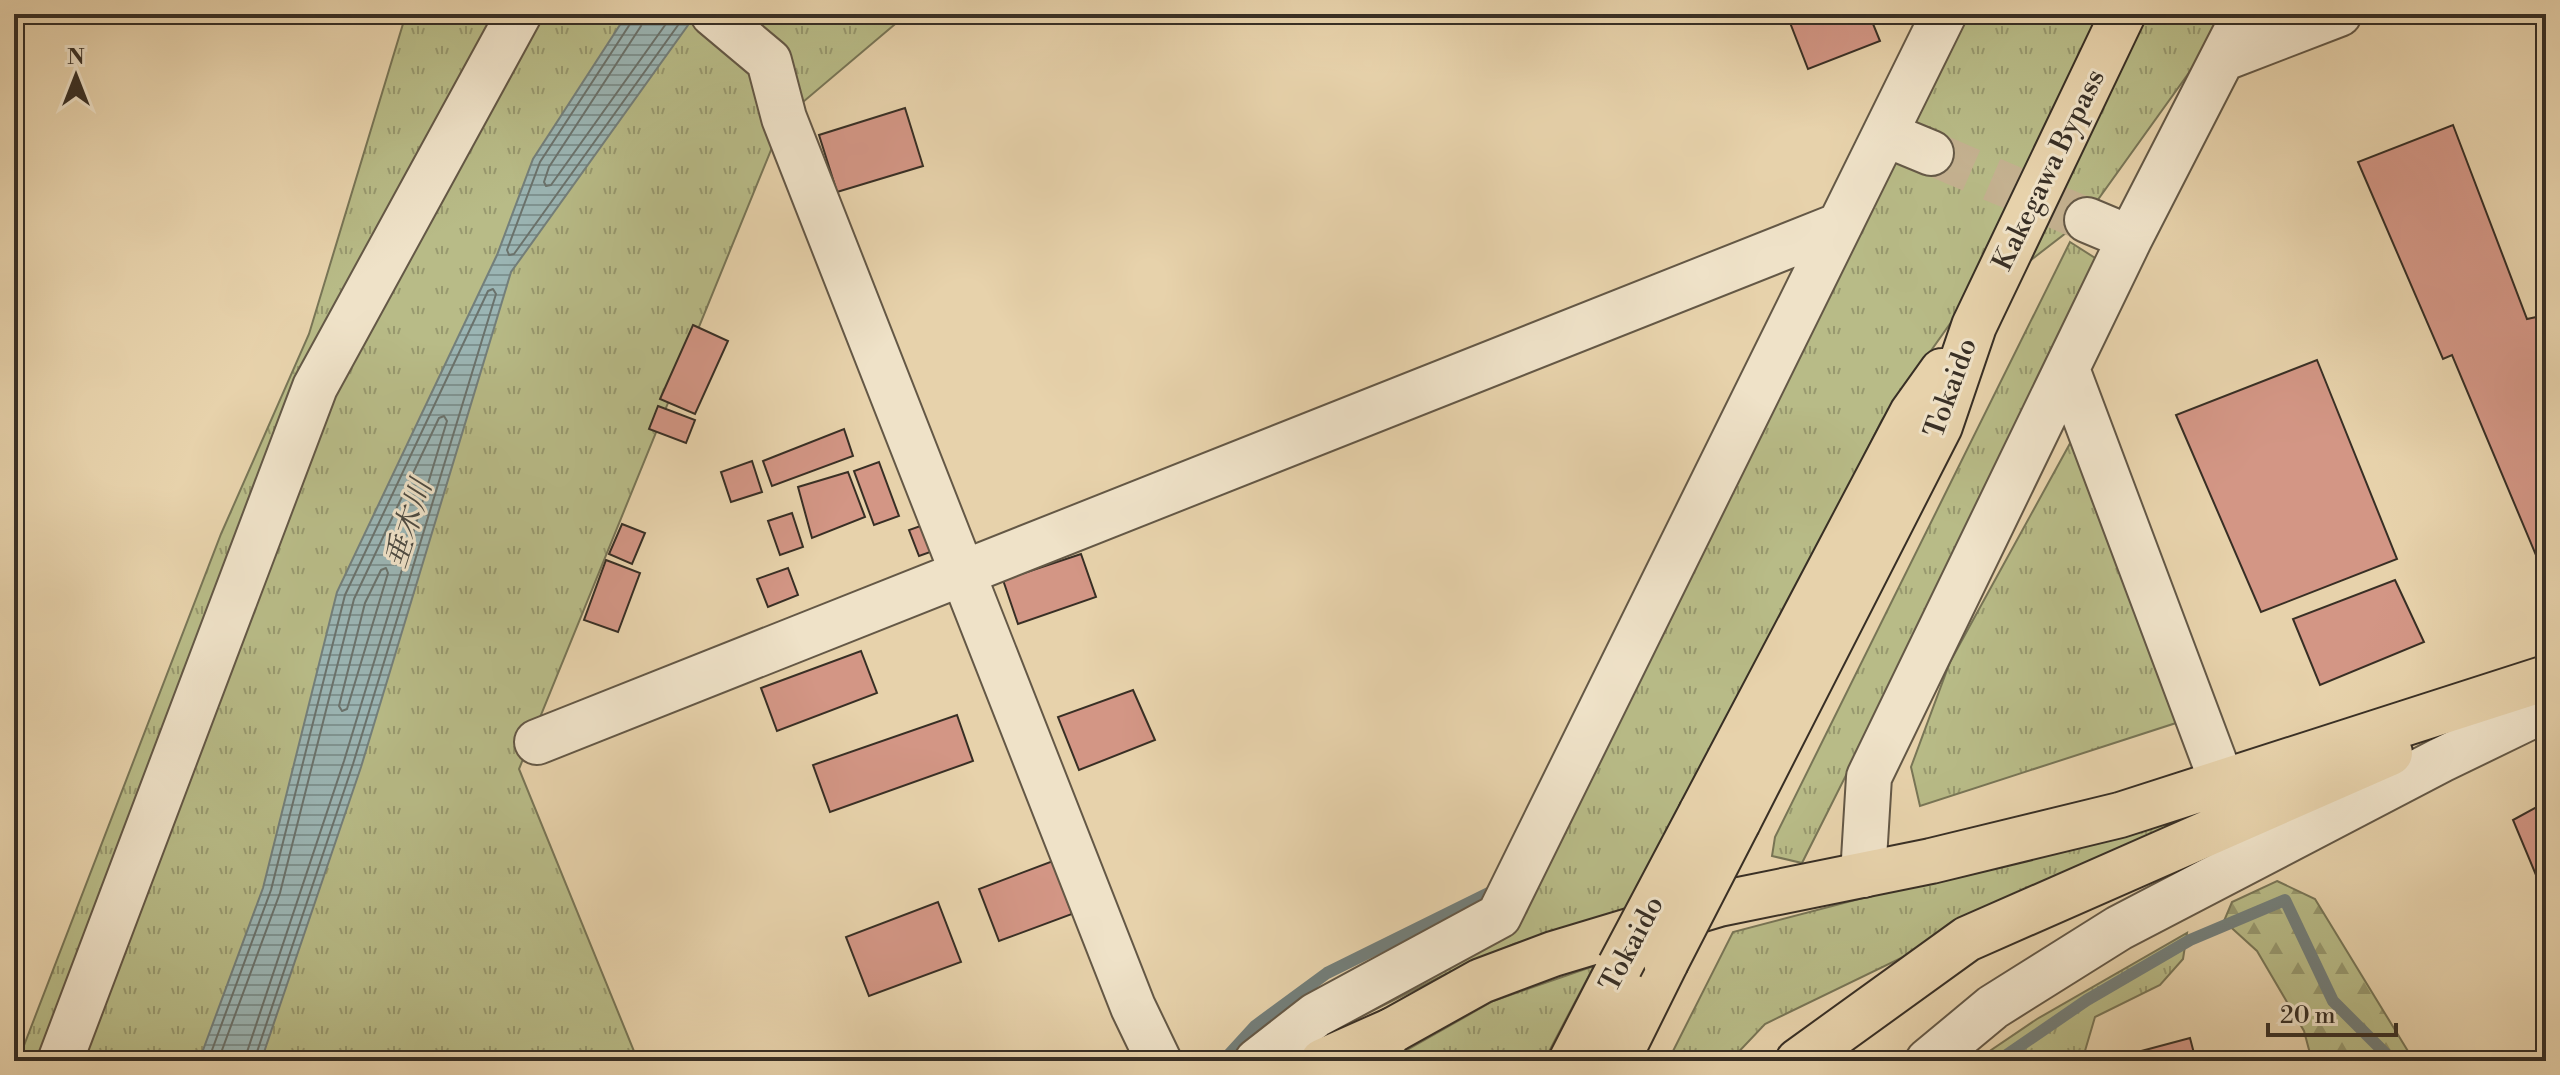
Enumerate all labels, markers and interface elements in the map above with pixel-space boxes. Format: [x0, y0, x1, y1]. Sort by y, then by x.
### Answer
north arrow [36, 36, 116, 116]
text: N [67, 44, 85, 71]
street label: Kakegawa Bypass [1985, 64, 2113, 276]
street label: Tokaido [1917, 333, 1985, 443]
water label: 垂木川 [377, 472, 442, 573]
street label: Tokaido [1592, 890, 1672, 998]
scale bar [2268, 987, 2396, 1037]
text: 20 m [2280, 1001, 2336, 1031]

